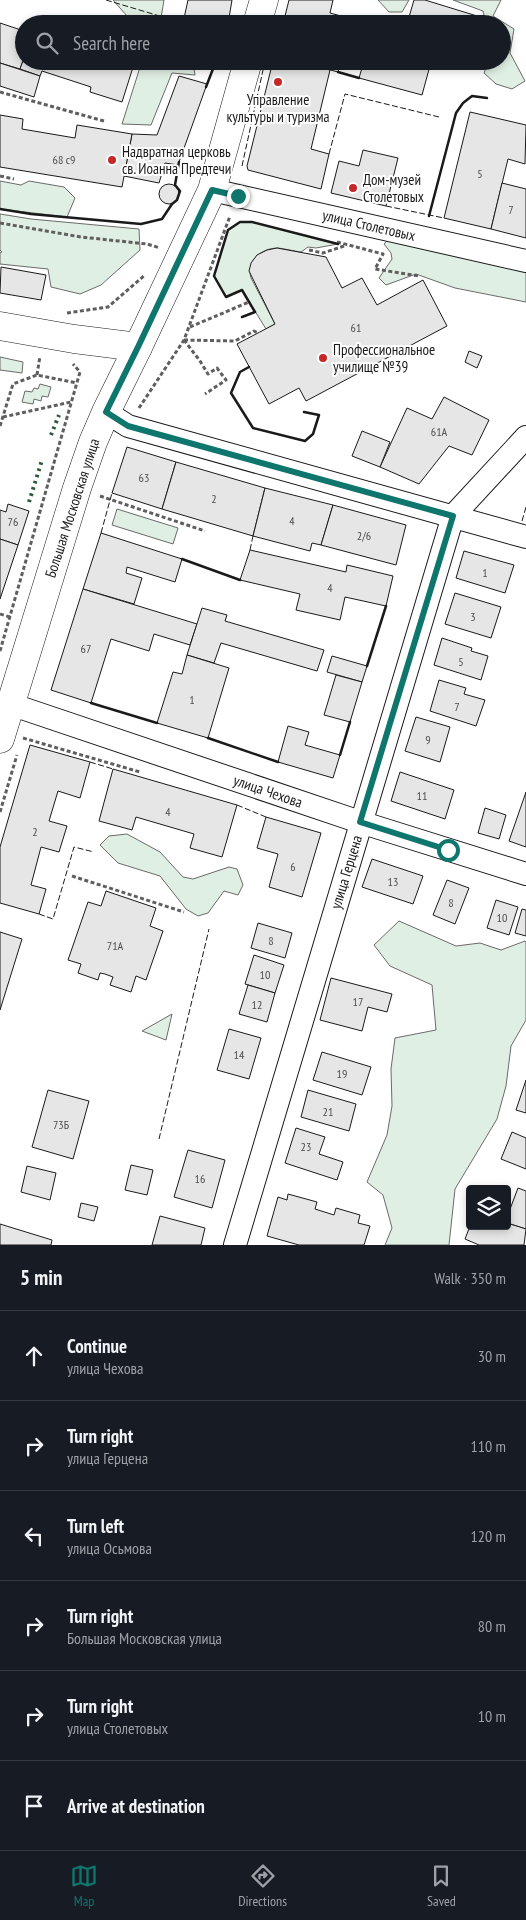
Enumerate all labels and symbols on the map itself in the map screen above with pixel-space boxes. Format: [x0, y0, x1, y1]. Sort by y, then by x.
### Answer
marker: Управление культуры и туризма [272, 76, 284, 88]
place label: Управление культуры и туризма [226, 90, 330, 126]
place label: Надвратная церковь св. Иоанна Предтечи [122, 142, 231, 178]
house number: 68 с9 [52, 152, 76, 167]
marker: Надвратная церковь св. Иоанна Предтечи [106, 154, 118, 166]
house number: 5 [477, 166, 483, 181]
place label: Дом-музей Столетовых [363, 170, 424, 206]
marker: Дом-музей Столетовых [347, 182, 359, 194]
route end [227, 185, 250, 208]
house number: 7 [508, 202, 514, 217]
street label: улица Столетовых [321, 205, 417, 245]
house number: 61 [351, 320, 361, 335]
place label: Профессиональное училище №39 [333, 340, 435, 376]
marker: Профессиональное училище №39 [317, 352, 329, 364]
house number: 61А [431, 424, 448, 439]
street label: Большая Московская улица [41, 436, 103, 580]
house number: 63 [139, 470, 149, 485]
house number: 2 [211, 491, 217, 506]
house number: 4 [289, 513, 295, 528]
house number: 76 [8, 514, 18, 529]
house number: 2/6 [357, 528, 371, 543]
house number: 1 [482, 565, 488, 580]
house number: 4 [327, 580, 333, 595]
house number: 3 [470, 609, 476, 624]
house number: 67 [81, 641, 91, 656]
house number: 5 [458, 654, 464, 669]
house number: 1 [189, 692, 195, 707]
house number: 7 [454, 699, 460, 714]
house number: 9 [425, 732, 431, 747]
street label: улица Чехова [231, 770, 305, 812]
house number: 11 [417, 788, 427, 803]
house number: 4 [165, 804, 171, 819]
house number: 2 [32, 824, 38, 839]
street label: улица Герцена [326, 833, 366, 911]
route start [437, 839, 460, 862]
house number: 6 [290, 859, 296, 874]
house number: 13 [388, 874, 398, 889]
house number: 8 [448, 895, 454, 910]
house number: 10 [497, 910, 507, 925]
house number: 8 [268, 933, 274, 948]
house number: 71А [107, 938, 124, 953]
house number: 10 [260, 967, 270, 982]
house number: 17 [353, 994, 363, 1009]
house number: 12 [252, 997, 262, 1012]
house number: 14 [234, 1047, 245, 1062]
house number: 19 [337, 1066, 347, 1081]
house number: 21 [323, 1104, 333, 1119]
house number: 73Б [53, 1117, 69, 1132]
house number: 23 [301, 1139, 311, 1154]
house number: 16 [195, 1171, 205, 1186]

